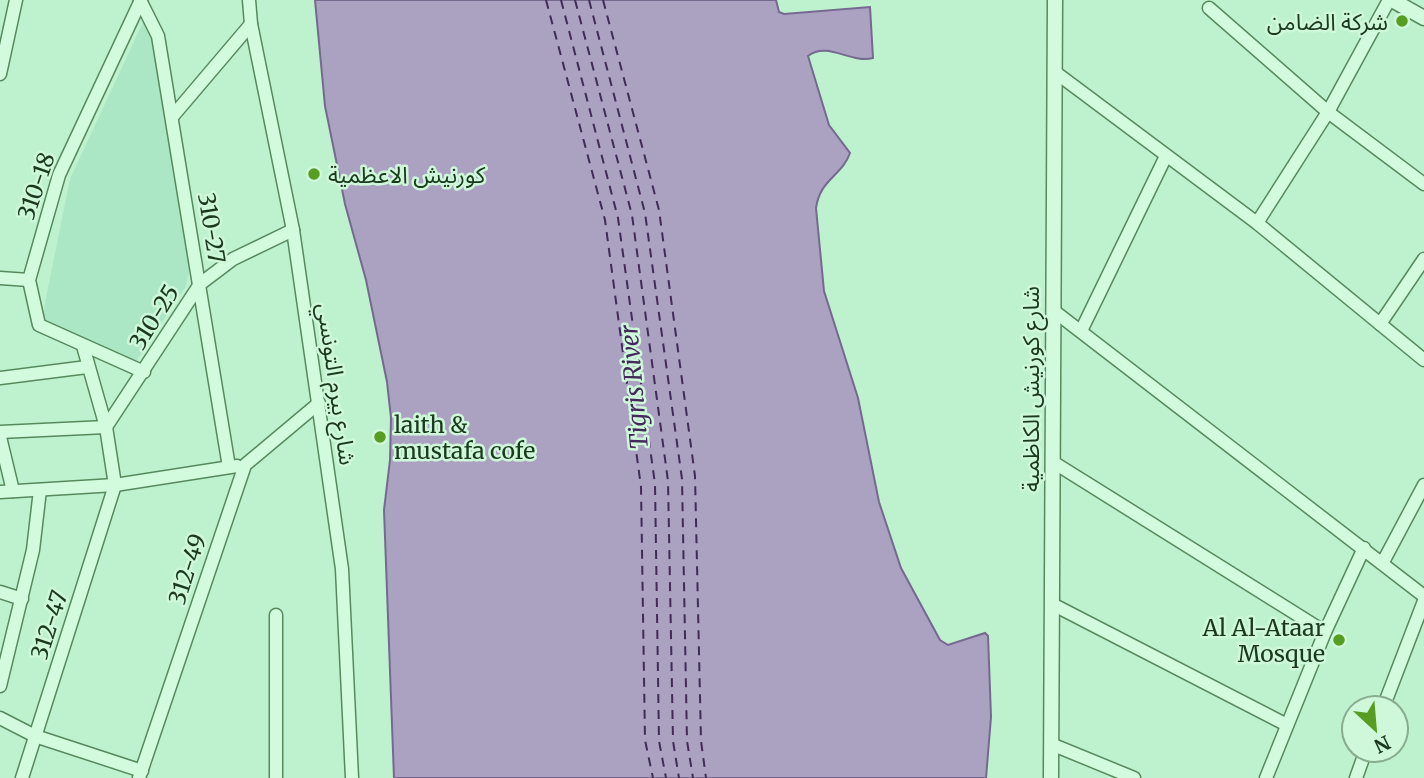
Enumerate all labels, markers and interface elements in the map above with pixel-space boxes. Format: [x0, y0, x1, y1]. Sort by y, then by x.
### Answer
place label: شركة الضامن [1267, 7, 1388, 36]
marker: شركة الضامن [1394, 13, 1410, 29]
street label: 310-18 [11, 148, 61, 224]
place label: كورنيش الاعظمية [328, 160, 486, 189]
marker: كورنيش الاعظمية [306, 166, 322, 182]
street label: 310-27 [192, 191, 232, 265]
street label: 310-25 [123, 279, 185, 355]
street label: شارع كورنيش الكاظمية [1016, 286, 1048, 492]
street label: شارع بيرم التونسي [307, 301, 363, 467]
water label: Tigris River [613, 322, 655, 451]
place label: laith & mustafa cofe [394, 410, 535, 465]
marker: laith & mustafa cofe [372, 429, 388, 445]
street label: 312-49 [162, 530, 212, 608]
street label: 312-47 [24, 587, 74, 663]
place label: Al Al-Ataar Mosque [1201, 613, 1325, 668]
marker: Al Al-Ataar Mosque [1331, 632, 1347, 648]
north arrow [1340, 694, 1410, 764]
text: N [1370, 730, 1394, 758]

